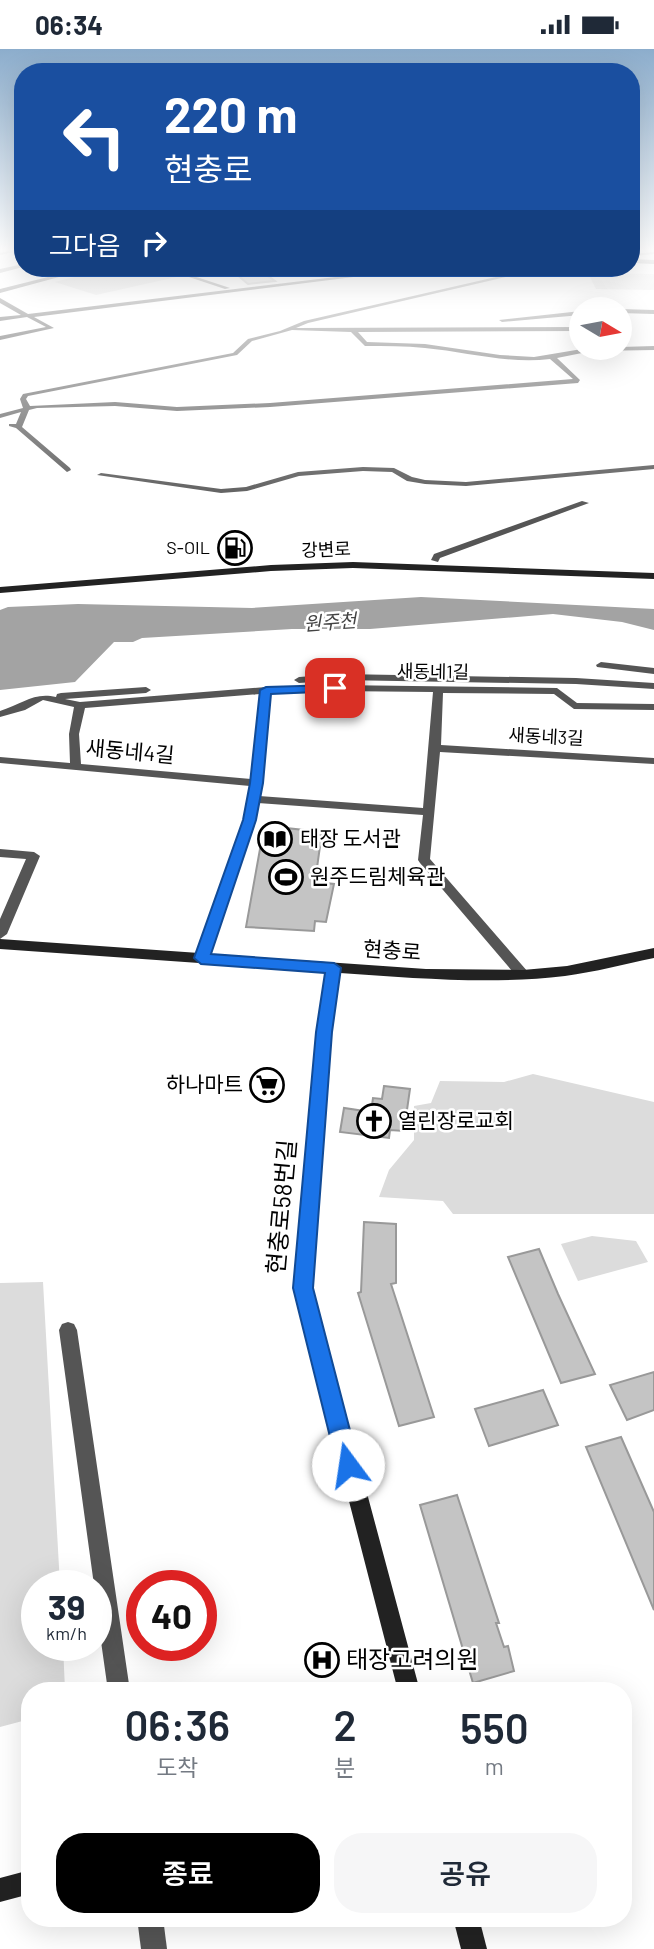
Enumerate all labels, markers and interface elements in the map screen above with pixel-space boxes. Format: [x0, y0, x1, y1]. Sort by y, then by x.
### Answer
text: 06:34 [35, 9, 103, 40]
text: 220 m [164, 84, 298, 143]
icon: left [49, 91, 140, 182]
text: 현충로 [164, 149, 252, 187]
icon: right [135, 224, 173, 262]
text: 그다음 [49, 229, 121, 260]
north arrow [569, 297, 632, 361]
map controls [569, 297, 632, 360]
fuel station icon: S-OIL [216, 529, 254, 567]
place label: S-OIL [166, 536, 210, 558]
street label: 강변로 [301, 537, 351, 561]
water label: 원주천 [303, 608, 358, 635]
pin [305, 658, 365, 718]
street label: 새동네1길 [397, 659, 469, 683]
icon: arrive [316, 669, 354, 707]
street label: 새동네3길 [508, 723, 584, 749]
street label: 새동네4길 [85, 734, 175, 767]
library icon: 태장 도서관 [256, 820, 294, 858]
place label: 태장 도서관 [300, 825, 401, 850]
sports icon: 원주드림체육관 [267, 858, 305, 896]
place label: 원주드림체육관 [310, 863, 445, 888]
street label: 현충로 [362, 935, 422, 964]
supermarket icon: 하나마트 [248, 1066, 286, 1104]
place label: 하나마트 [166, 1071, 243, 1096]
church icon: 열린장로교회 [355, 1102, 393, 1140]
place label: 열린장로교회 [398, 1107, 514, 1132]
street label: 현충로58번길 [260, 1138, 301, 1276]
position arrow [311, 1428, 385, 1502]
speed limit sign: 40 [126, 1570, 217, 1661]
text: 39 [48, 1585, 85, 1627]
text: km/h [46, 1622, 87, 1644]
hospital icon: 태장고려의원 [303, 1641, 341, 1679]
place label: 태장고려의원 [346, 1644, 478, 1673]
text: 06:36 [124, 1699, 230, 1749]
text: 2 [333, 1699, 357, 1749]
text: 550 [460, 1702, 529, 1752]
text: m [485, 1752, 504, 1780]
text: 도착 [156, 1753, 198, 1781]
text: 분 [334, 1753, 356, 1781]
button: 종료 [56, 1833, 320, 1913]
button: 공유 [334, 1833, 597, 1913]

